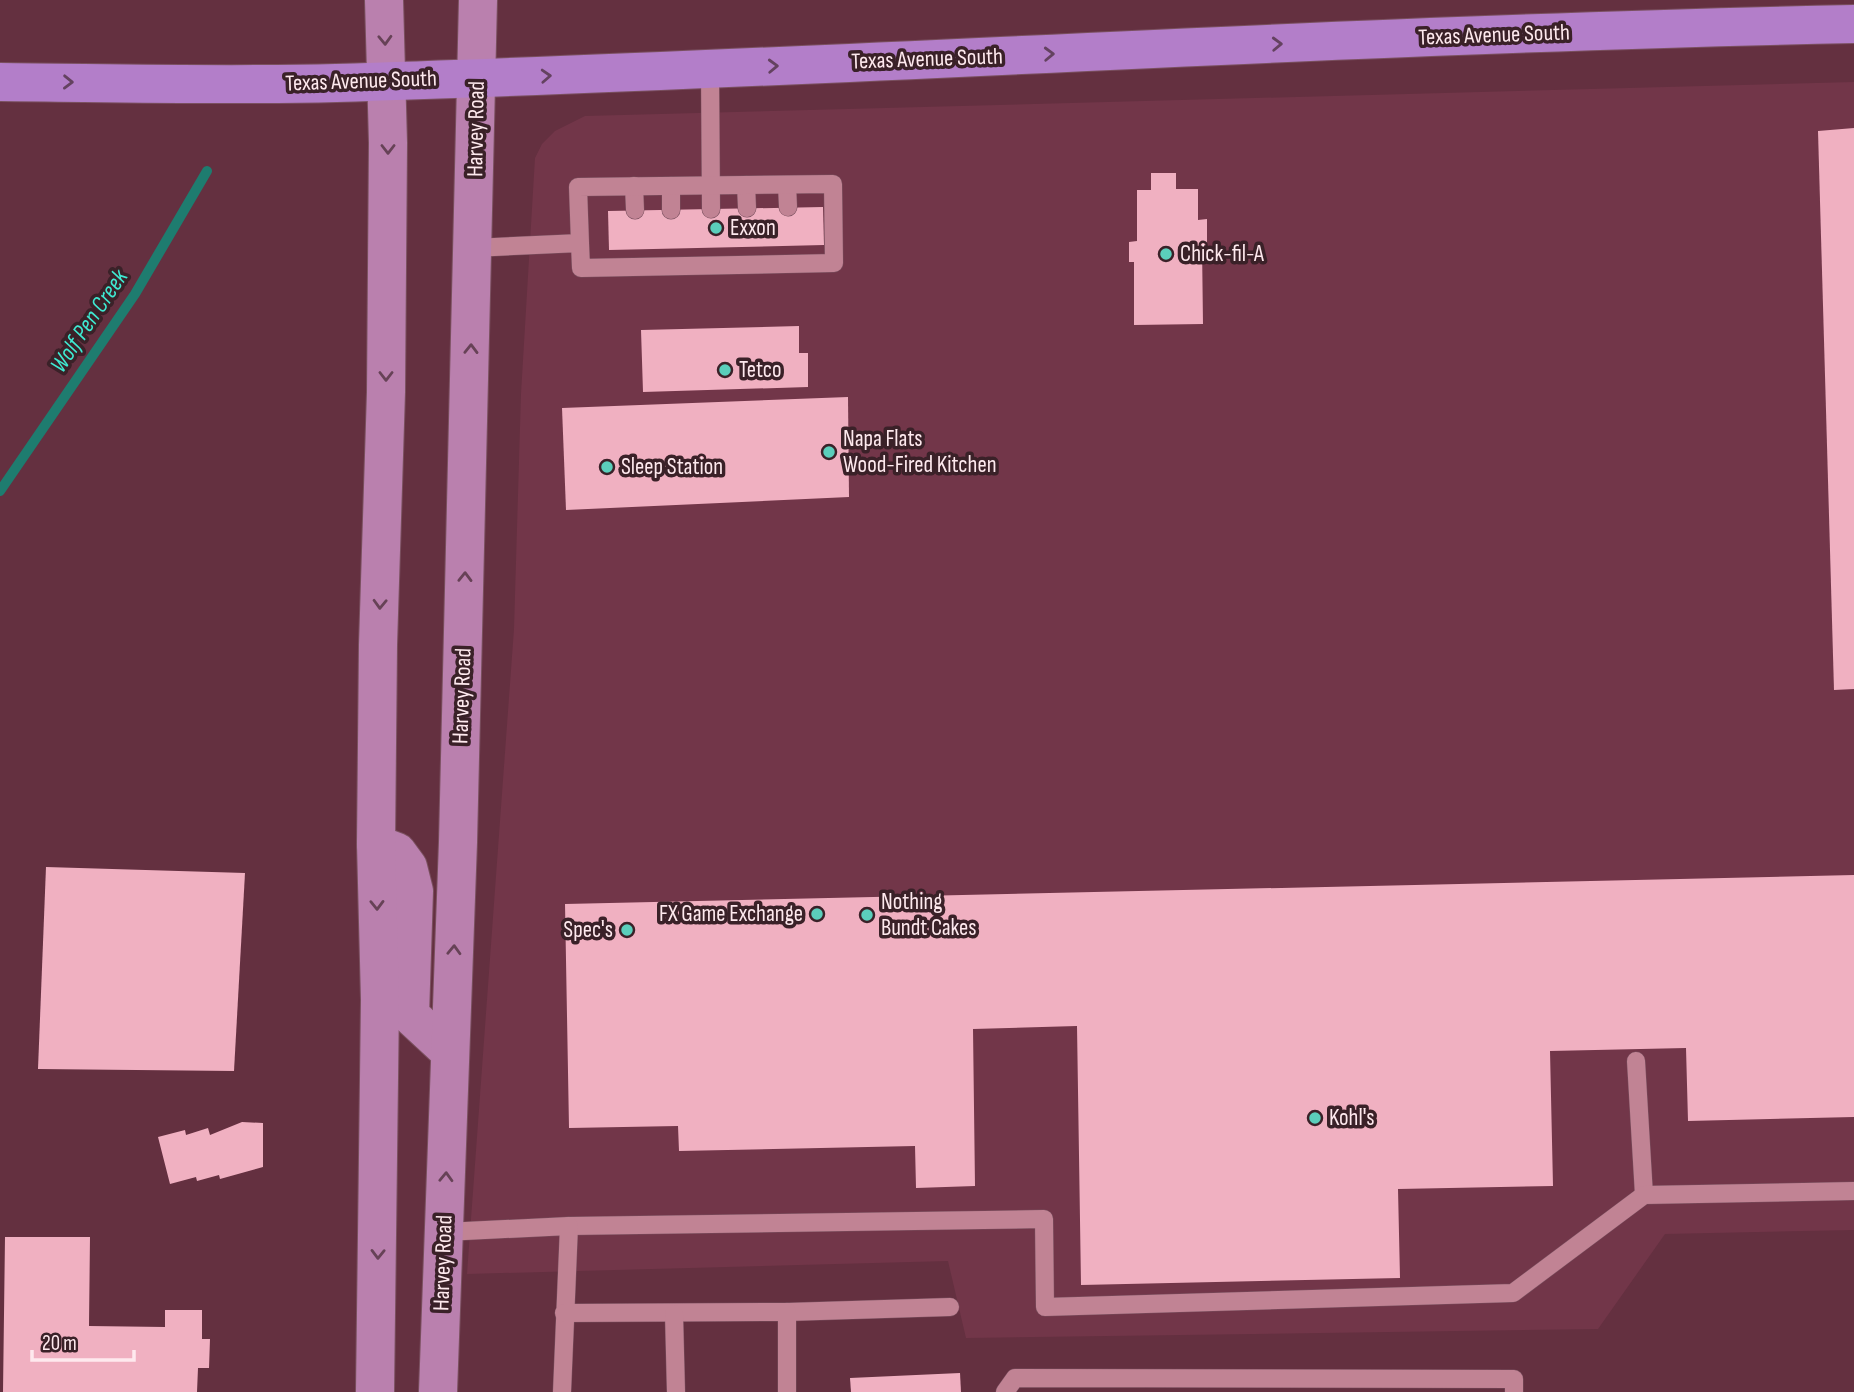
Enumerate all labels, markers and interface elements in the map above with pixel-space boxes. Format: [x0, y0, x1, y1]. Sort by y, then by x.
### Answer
street label: Texas Avenue South [1418, 18, 1570, 52]
one-way arrow [378, 35, 393, 46]
one-way arrow [1271, 37, 1282, 52]
street label: Texas Avenue South [851, 42, 1003, 76]
one-way arrow [1044, 46, 1055, 61]
one-way arrow [768, 58, 779, 73]
street label: Texas Avenue South [285, 64, 437, 98]
one-way arrow [541, 68, 552, 83]
one-way arrow [63, 75, 74, 90]
street label: Harvey Road [461, 81, 491, 177]
one-way arrow [380, 144, 396, 155]
place label: Exxon [730, 214, 776, 242]
marker: Exxon [708, 220, 724, 236]
place label: Chick-fil-A [1180, 240, 1264, 268]
marker: Chick-fil-A [1158, 246, 1174, 262]
water label: Wolf Pen Creek [44, 263, 135, 378]
one-way arrow [463, 343, 478, 354]
place label: Tetco [739, 356, 781, 384]
marker: Tetco [717, 362, 733, 378]
one-way arrow [378, 372, 394, 382]
place label: Napa Flats Wood-Fired Kitchen [843, 425, 997, 479]
marker: Napa Flats Wood-Fired Kitchen [821, 444, 837, 460]
place label: Sleep Station [621, 453, 723, 481]
marker: Sleep Station [599, 459, 615, 475]
one-way arrow [457, 571, 473, 581]
one-way arrow [372, 598, 387, 609]
street label: Harvey Road [446, 648, 478, 744]
place label: Nothing Bundt Cakes [881, 888, 977, 942]
one-way arrow [370, 899, 385, 910]
place label: FX Game Exchange [659, 900, 803, 928]
marker: FX Game Exchange [809, 906, 825, 922]
marker: Nothing Bundt Cakes [859, 907, 875, 923]
place label: Spec's [563, 916, 613, 944]
marker: Spec's [619, 922, 635, 938]
one-way arrow [446, 944, 461, 955]
place label: Kohl's [1329, 1104, 1375, 1132]
marker: Kohl's [1307, 1110, 1323, 1126]
one-way arrow [439, 1171, 454, 1182]
street label: Harvey Road [427, 1215, 459, 1311]
one-way arrow [370, 1250, 386, 1260]
scale bar [32, 1318, 133, 1362]
text: 20 m [42, 1331, 77, 1356]

